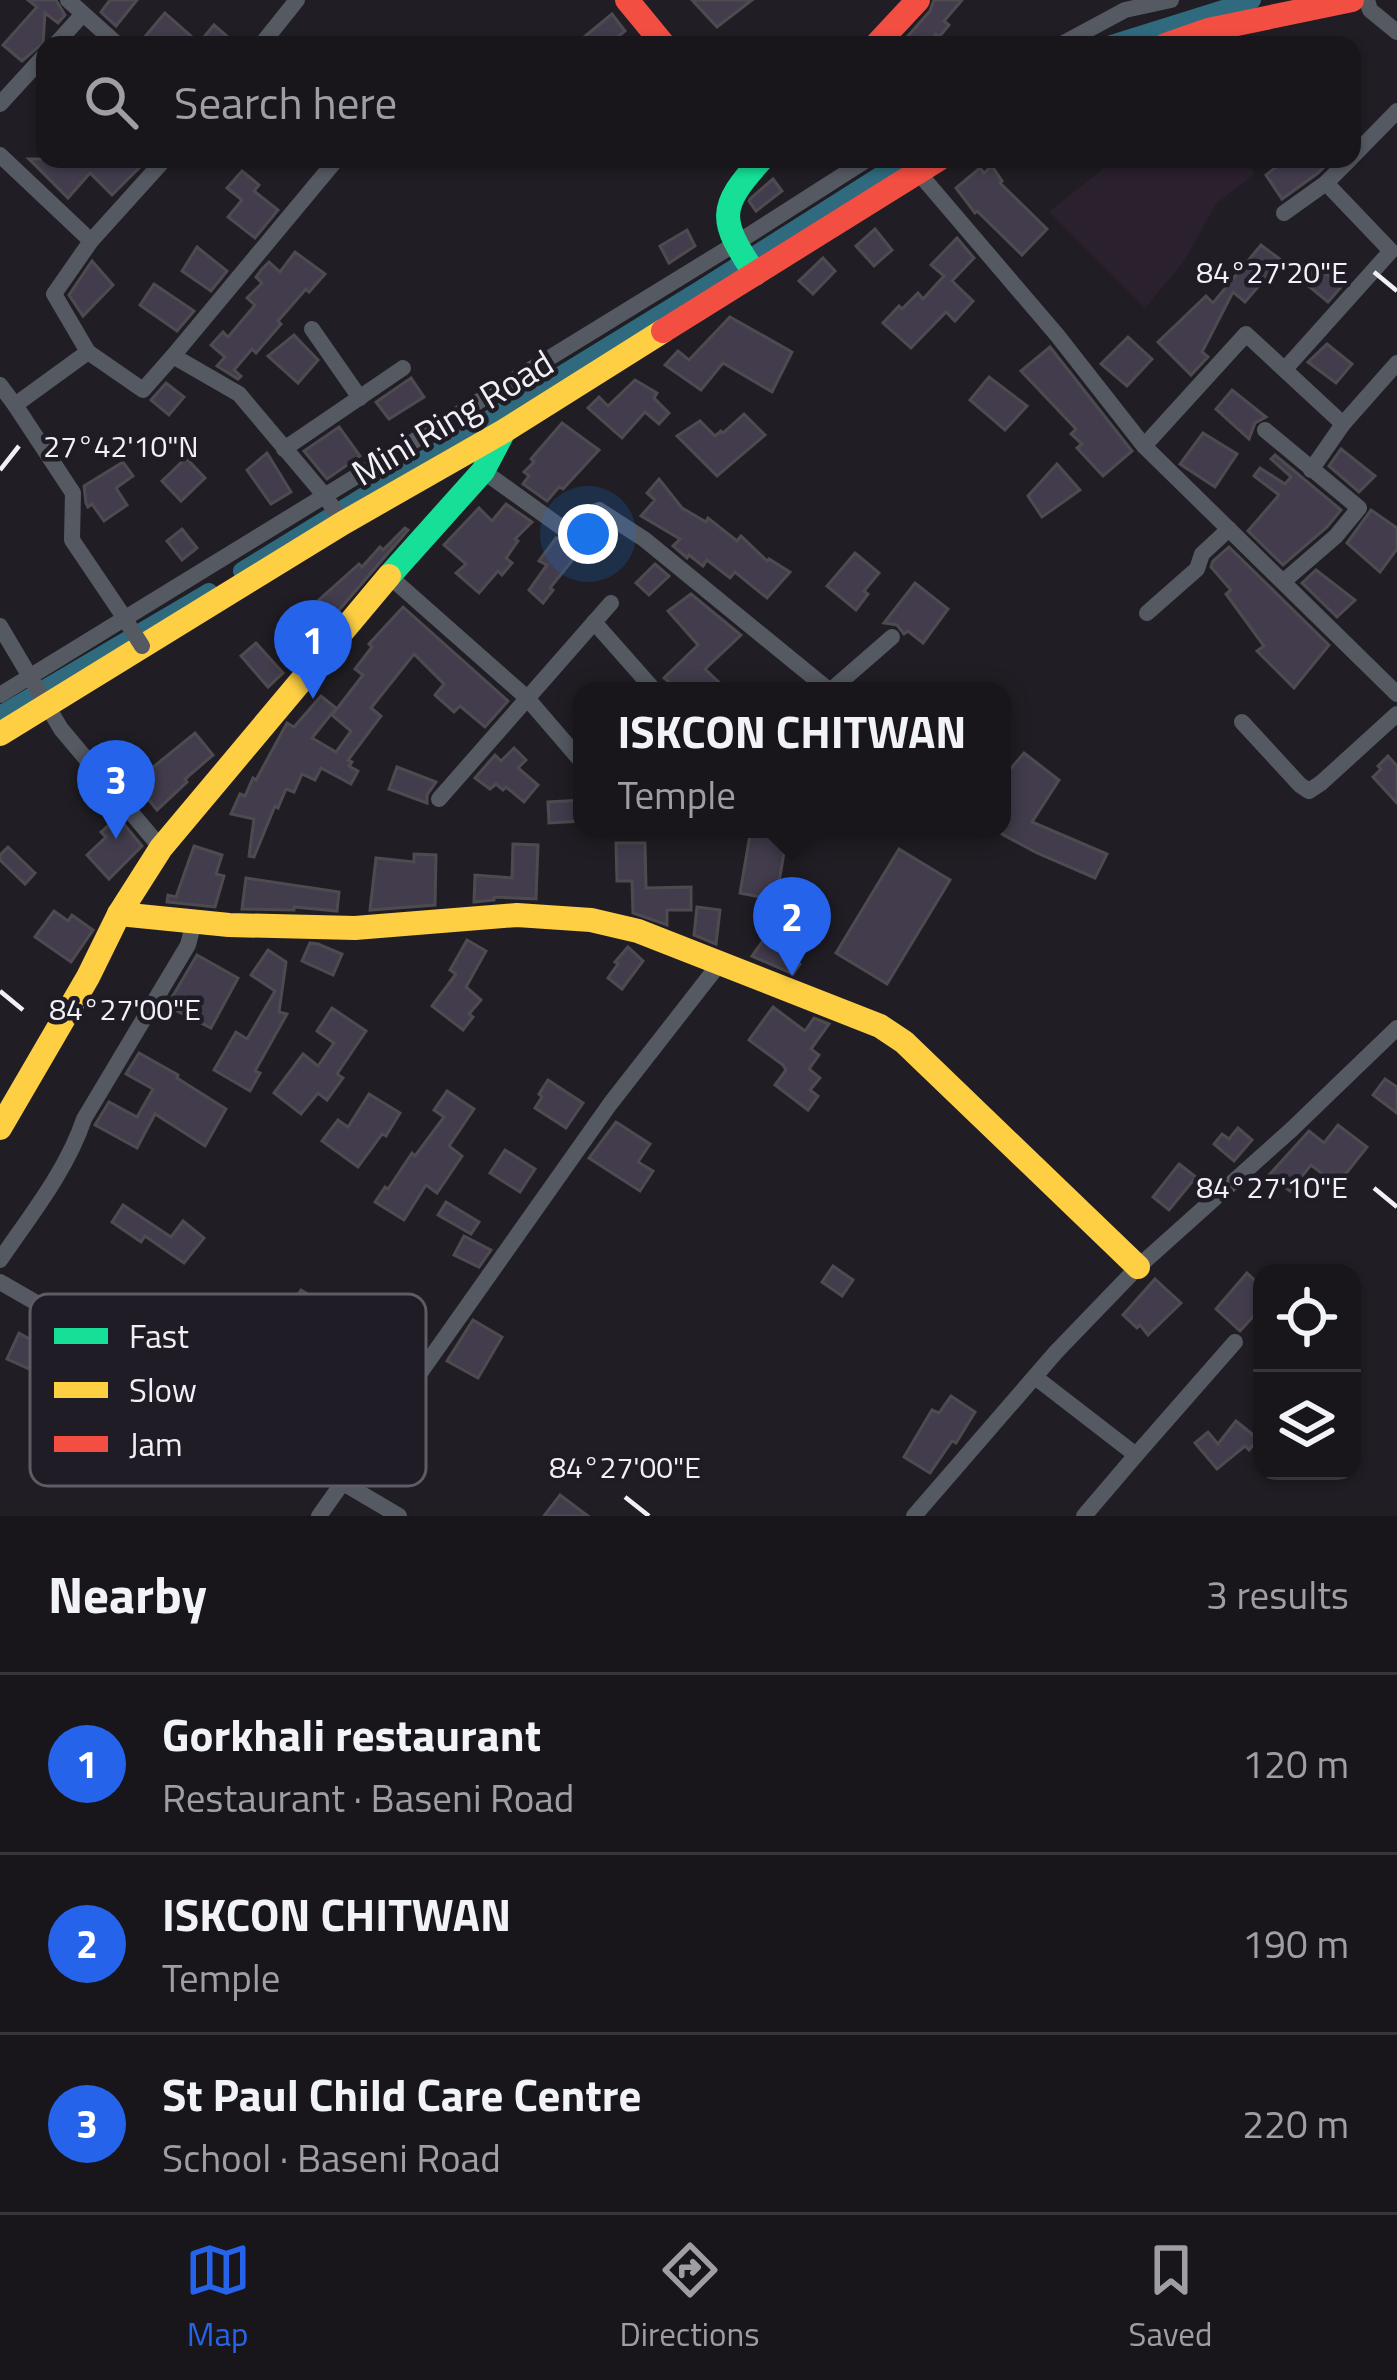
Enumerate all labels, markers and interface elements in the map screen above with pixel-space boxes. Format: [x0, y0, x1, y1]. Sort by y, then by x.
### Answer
search box [36, 36, 1361, 168]
text: Search here [174, 68, 397, 136]
icon: search [78, 69, 144, 135]
text: 84°27'20"E [1196, 249, 1348, 295]
street label: Mini Ring Road [341, 335, 563, 499]
text: 27°42'10"N [43, 423, 199, 469]
your location [558, 504, 618, 564]
pin: 1 [274, 600, 352, 699]
popup [573, 682, 1011, 838]
text: ISKCON CHITWAN [617, 697, 967, 765]
pin: 3 [77, 740, 155, 839]
text: Temple [617, 765, 736, 824]
pin: 2 [753, 877, 831, 976]
text: 84°27'00"E [49, 986, 201, 1032]
text: 84°27'10"E [1196, 1164, 1348, 1210]
map controls [1253, 1264, 1361, 1480]
button: locate [1253, 1264, 1361, 1372]
legend [30, 1294, 426, 1486]
text: Fast [129, 1311, 189, 1361]
text: Slow [129, 1365, 197, 1415]
button: layers [1253, 1372, 1361, 1480]
text: Jam [129, 1419, 183, 1469]
text: 84°27'00"E [549, 1444, 701, 1490]
text: Nearby [48, 1555, 207, 1633]
text: 3 results [1206, 1565, 1349, 1624]
text: Gorkhali restaurant [162, 1700, 541, 1768]
text: 1 [76, 1734, 98, 1793]
text: 120 m [1242, 1734, 1349, 1793]
text: Restaurant · Baseni Road [162, 1768, 575, 1827]
text: ISKCON CHITWAN [162, 1880, 511, 1948]
text: 2 [76, 1914, 98, 1973]
text: 190 m [1242, 1914, 1349, 1973]
text: Temple [162, 1948, 281, 2007]
text: St Paul Child Care Centre [162, 2060, 641, 2128]
text: 3 [76, 2094, 98, 2153]
text: 220 m [1242, 2094, 1349, 2153]
text: School · Baseni Road [162, 2128, 501, 2187]
tab: Map [185, 2237, 251, 2359]
tab: Directions [620, 2237, 760, 2359]
tab: Saved [1129, 2237, 1212, 2359]

